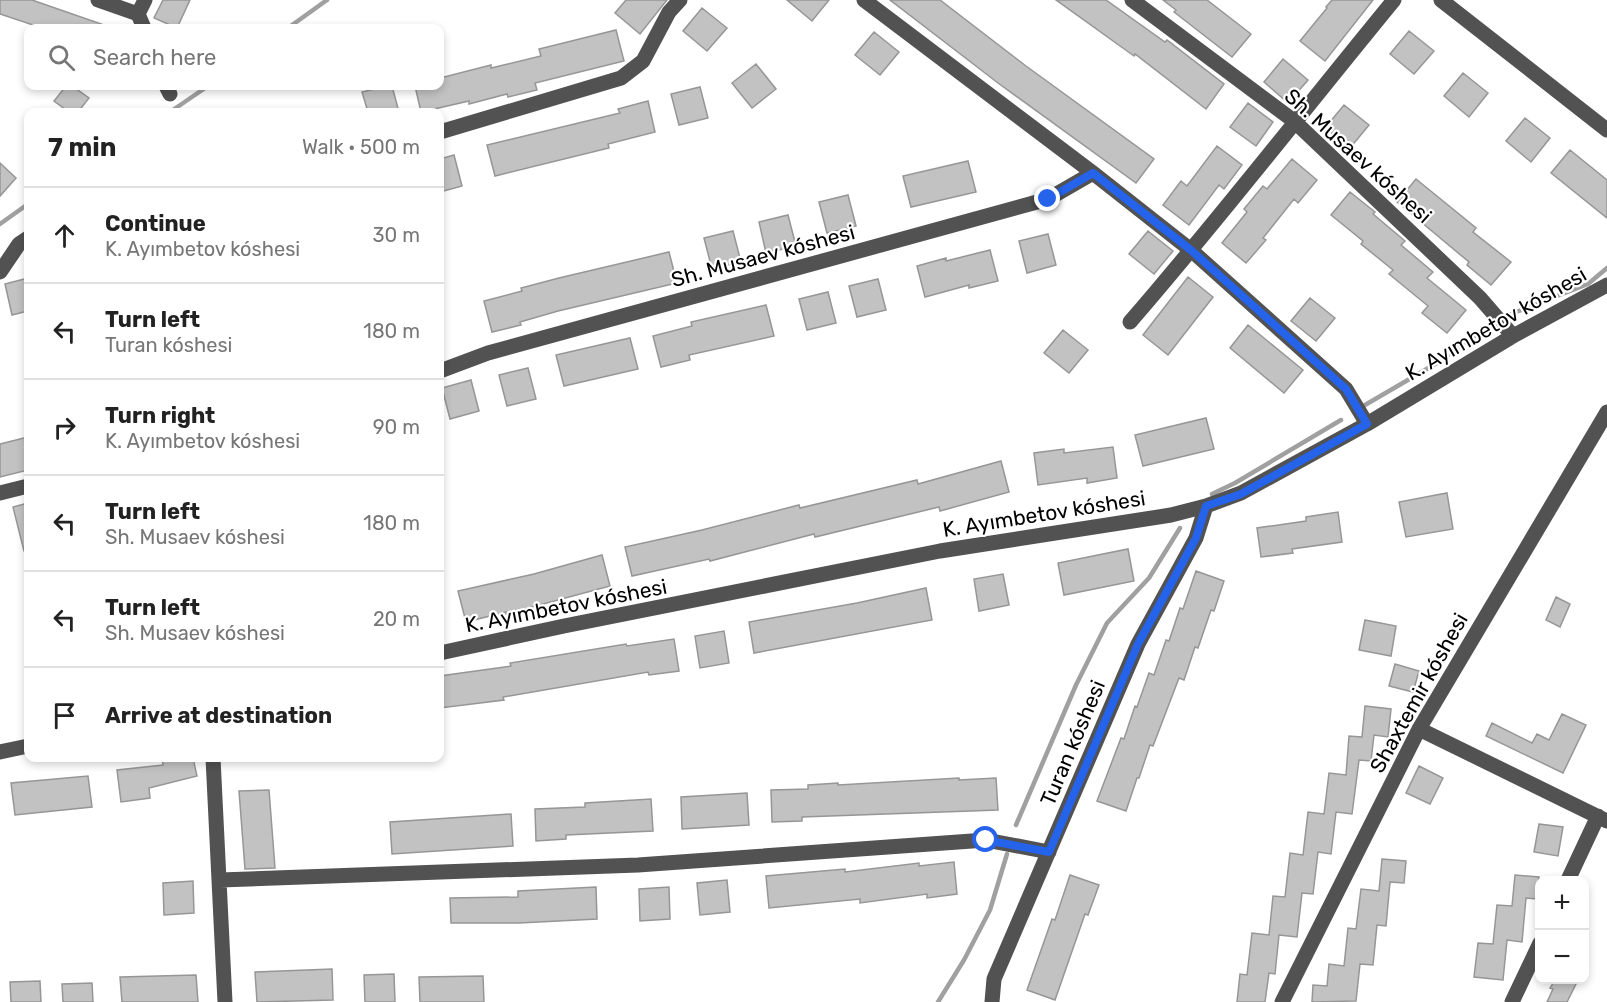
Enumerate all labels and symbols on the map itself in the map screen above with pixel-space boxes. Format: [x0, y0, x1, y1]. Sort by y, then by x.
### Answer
street label: Sh. Musaev kóshesi [1280, 83, 1437, 228]
route end [1034, 185, 1060, 211]
street label: Sh. Musaev kóshesi [668, 219, 857, 292]
street label: K. Ayımbetov kóshesi [1401, 262, 1591, 386]
street label: K. Ayımbetov kóshesi [941, 485, 1147, 542]
street label: K. Ayımbetov kóshesi [463, 574, 669, 637]
street label: Shaxtemir kóshesi [1364, 609, 1473, 777]
street label: Turan kóshesi [1035, 676, 1110, 809]
route start [972, 826, 998, 852]

